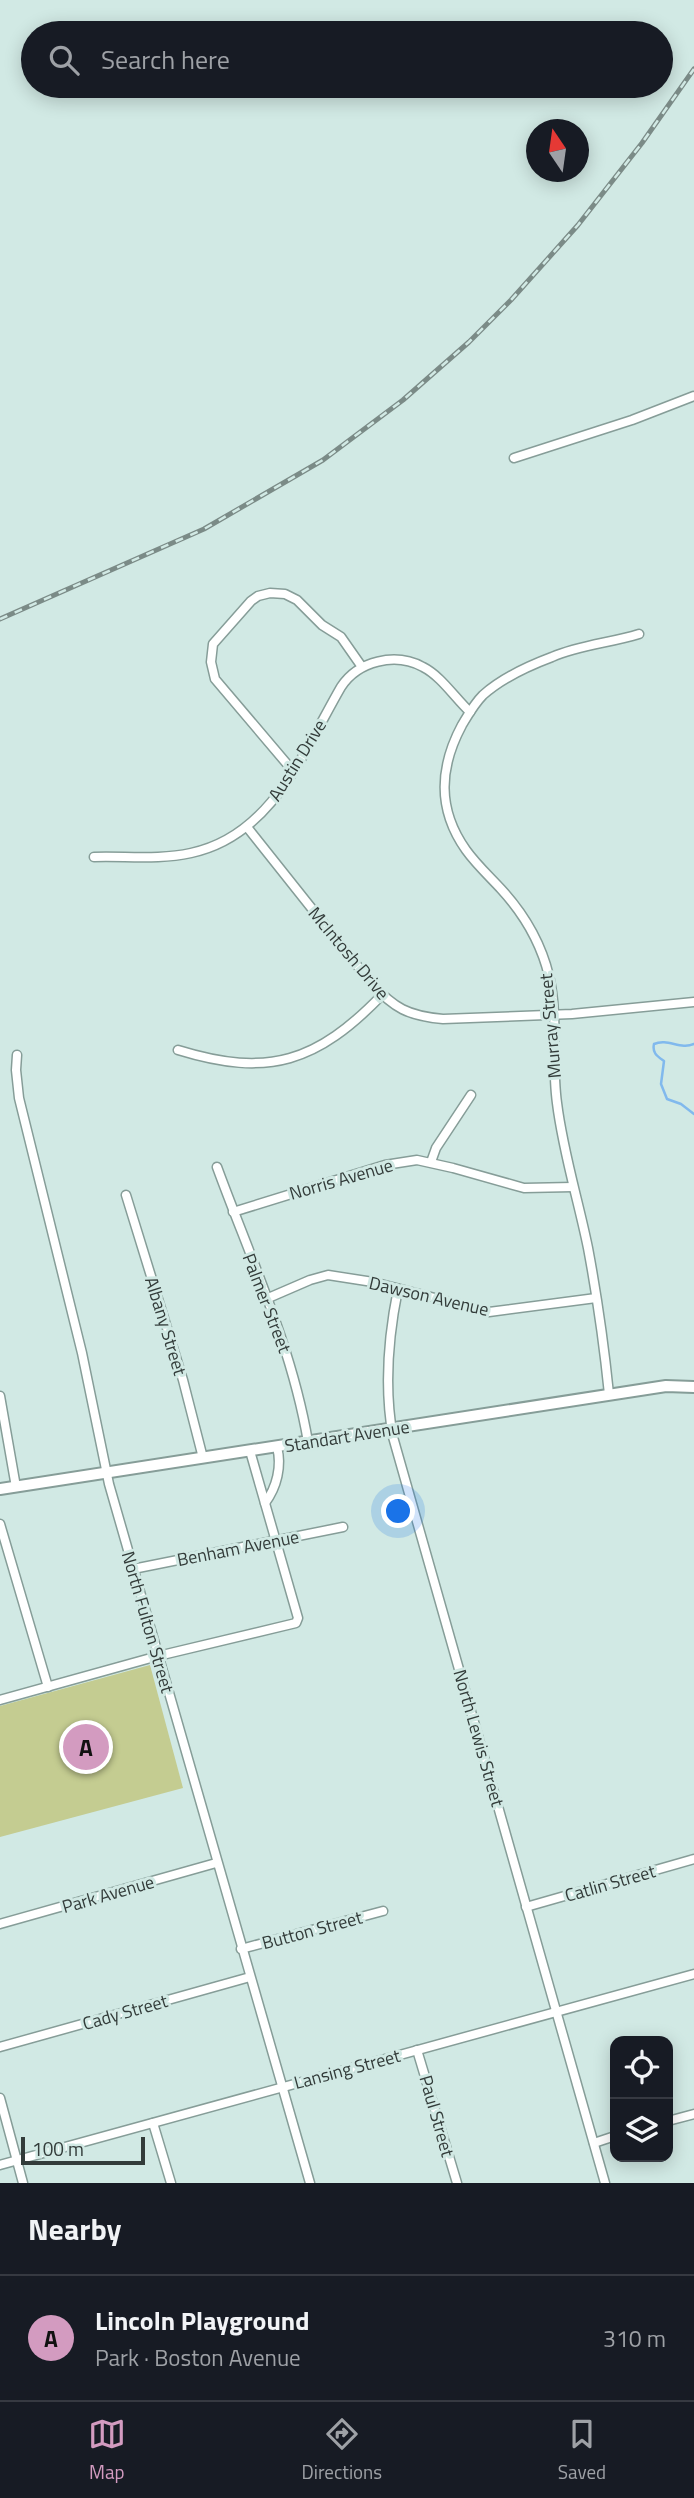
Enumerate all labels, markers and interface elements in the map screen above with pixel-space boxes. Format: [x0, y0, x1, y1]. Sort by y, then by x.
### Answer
search box [21, 21, 673, 98]
text: Search here [101, 40, 230, 79]
icon: search [45, 41, 83, 79]
north arrow [526, 119, 589, 182]
street label: Austin Drive [261, 714, 333, 806]
street label: McIntosh Drive [302, 901, 396, 1005]
street label: Murray Street [532, 972, 568, 1080]
street label: Norris Avenue [286, 1151, 396, 1207]
street label: Palmer Street [236, 1249, 299, 1357]
street label: Dawson Avenue [366, 1269, 492, 1323]
street label: Albany Street [138, 1273, 194, 1379]
street label: Standart Avenue [283, 1413, 411, 1459]
your location [381, 1494, 415, 1528]
street label: Benham Avenue [175, 1523, 301, 1573]
street label: North Fulton Street [115, 1548, 181, 1697]
street label: North Lewis Street [446, 1666, 512, 1810]
pin: A [63, 1721, 109, 1773]
street label: Catlin Street [561, 1857, 659, 1909]
street label: Park Avenue [59, 1868, 157, 1920]
street label: Button Street [259, 1903, 366, 1956]
street label: Cady Street [79, 1987, 171, 2037]
map controls [610, 2036, 673, 2162]
button: locate [610, 2036, 673, 2099]
street label: Lansing Street [291, 2042, 404, 2096]
street label: Paul Street [412, 2072, 462, 2161]
button: layers [610, 2099, 673, 2162]
scale bar [21, 2134, 145, 2166]
text: 100 m [32, 2134, 84, 2163]
text: Nearby [28, 2206, 121, 2252]
text: Lincoln Playground [95, 2301, 309, 2340]
text: A [44, 2321, 58, 2356]
text: 310 m [603, 2321, 666, 2356]
text: Park · Boston Avenue [95, 2340, 301, 2375]
tab: Map [88, 2415, 126, 2486]
tab: Directions [302, 2415, 382, 2486]
tab: Saved [558, 2415, 606, 2486]

